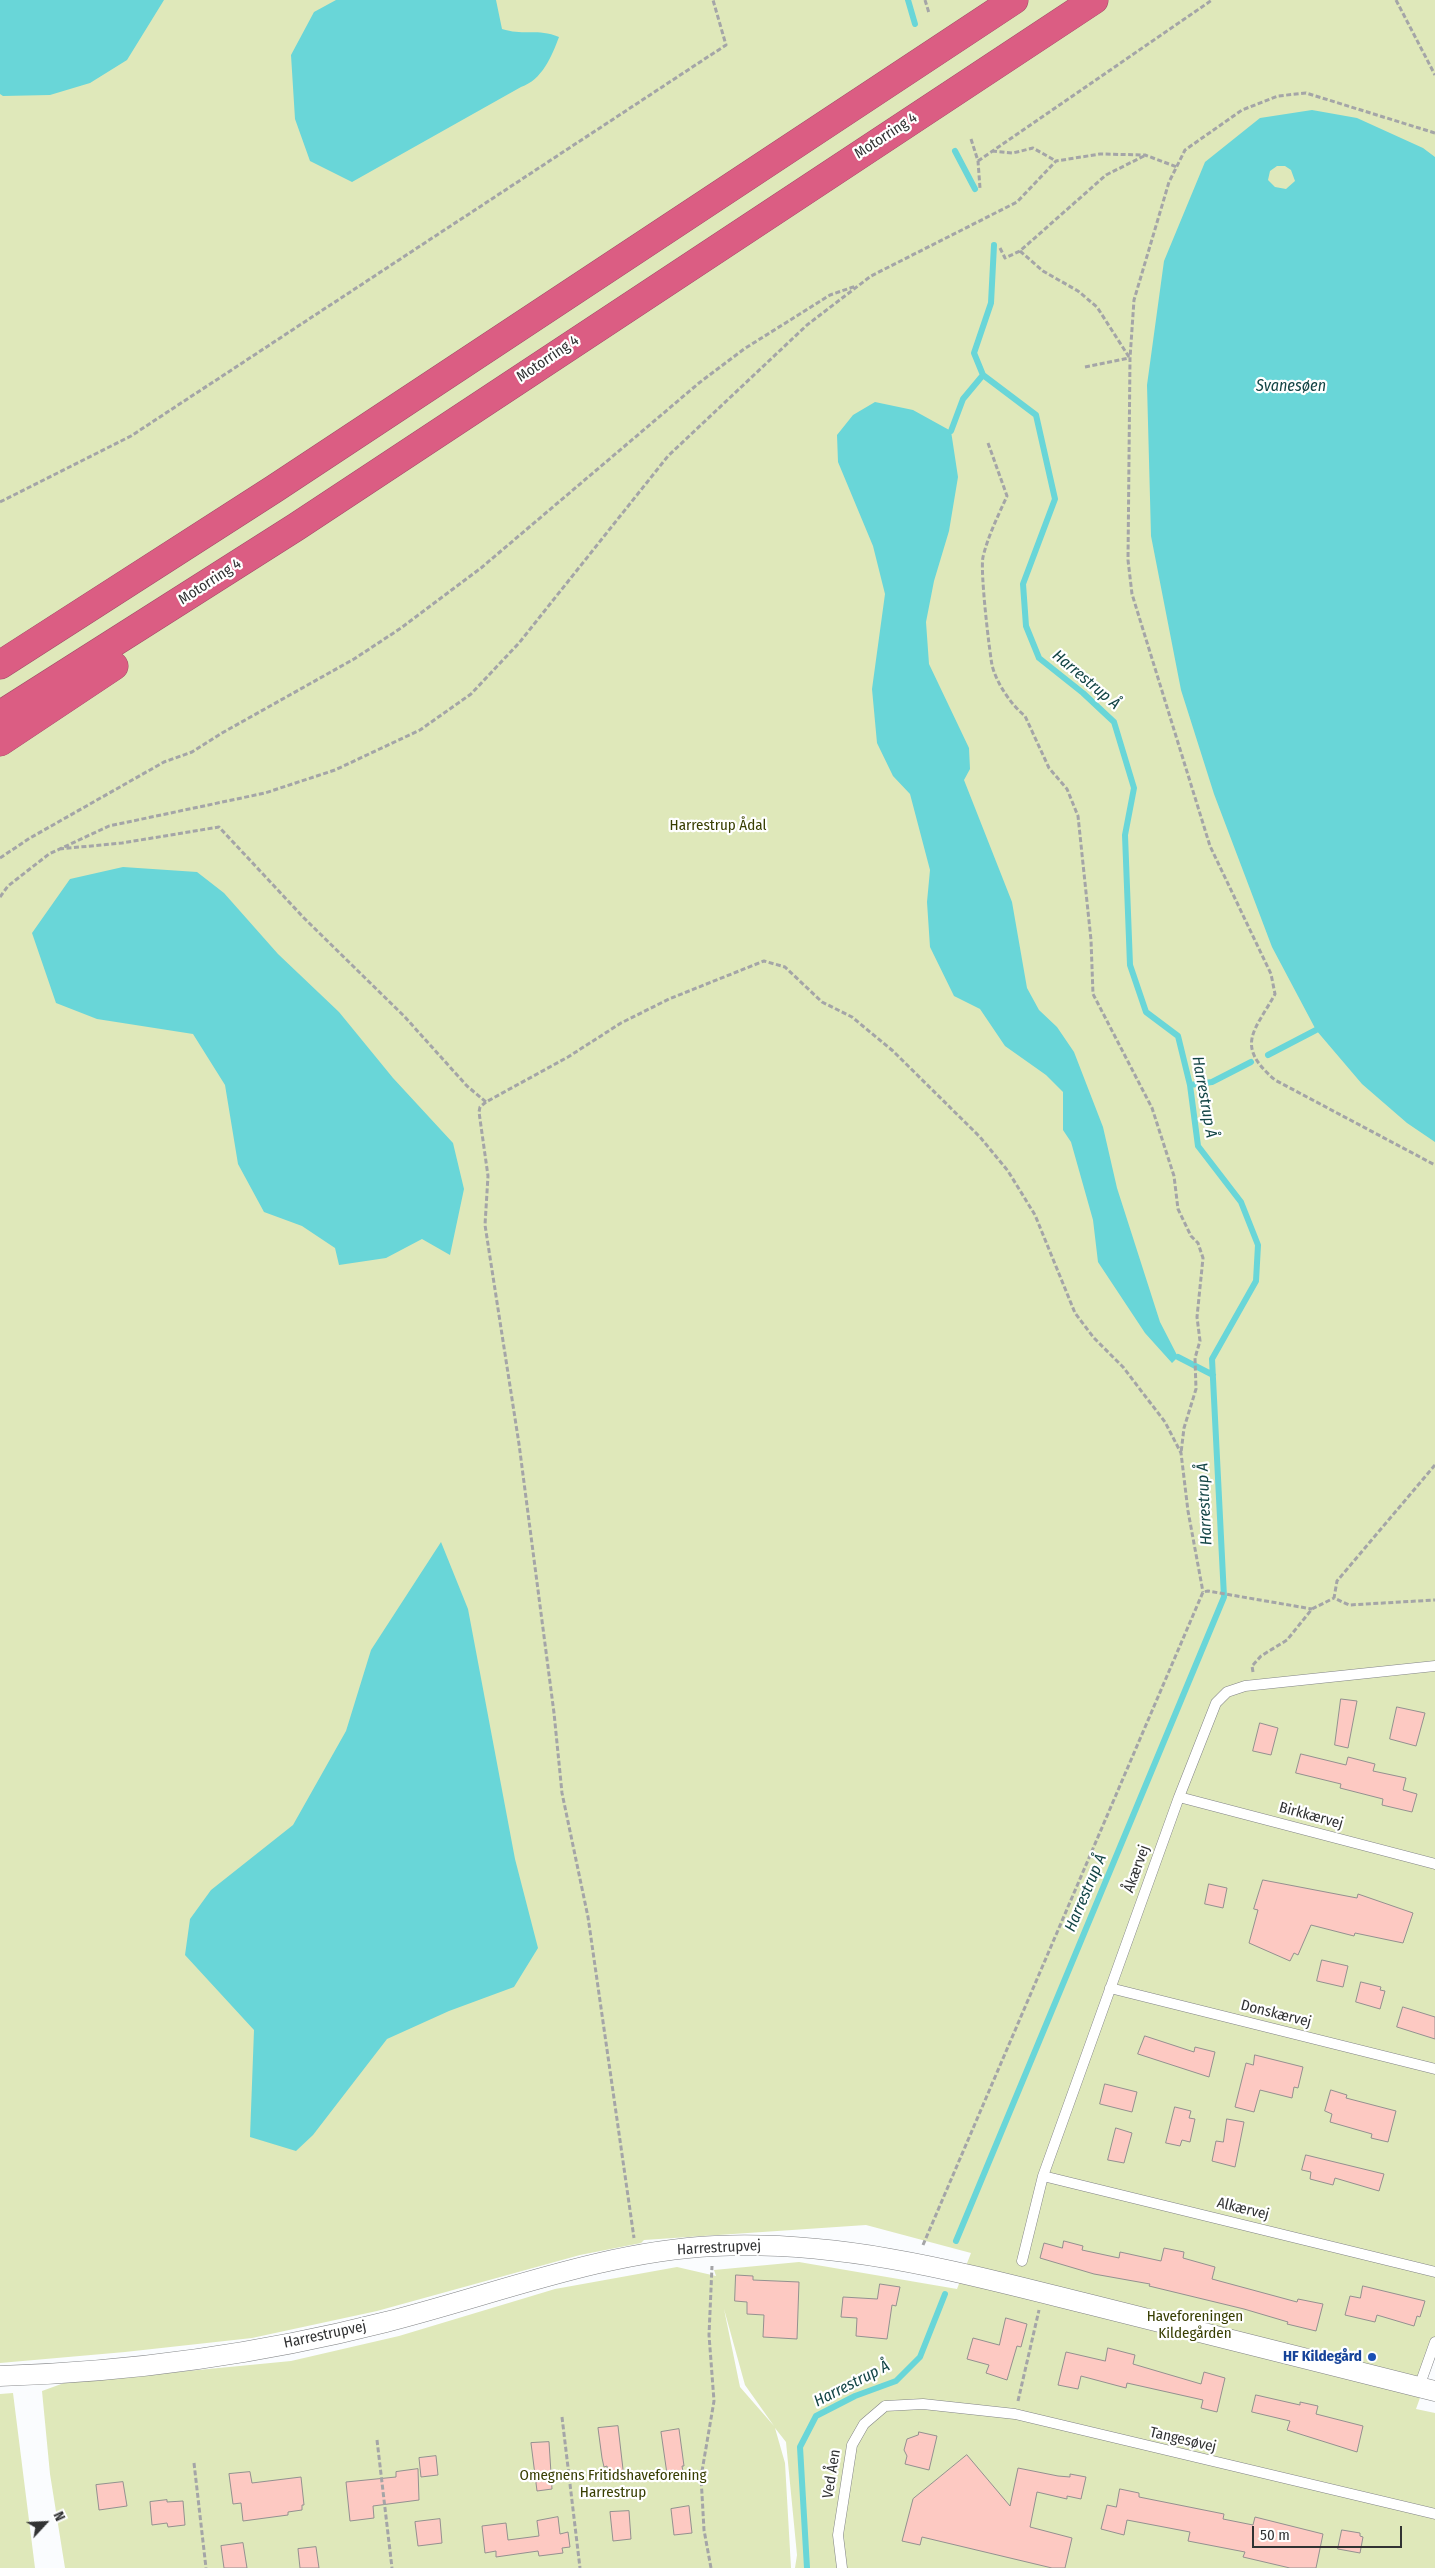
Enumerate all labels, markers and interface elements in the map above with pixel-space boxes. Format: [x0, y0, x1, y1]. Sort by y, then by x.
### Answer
street label: Motorring 4 [851, 109, 921, 163]
street label: Motorring 4 [513, 332, 583, 386]
water label: Svanesøen [1256, 377, 1326, 397]
street label: Motorring 4 [175, 555, 245, 609]
water label: Harrestrup Å [1048, 646, 1124, 714]
park label: Harrestrup Ådal [670, 817, 766, 835]
water label: Harrestrup Å [1187, 1055, 1221, 1139]
water label: Harrestrup Å [1193, 1462, 1217, 1546]
street label: Birkkærvej [1277, 1799, 1345, 1833]
street label: Åkærvej [1120, 1843, 1154, 1895]
water label: Harrestrup Å [1061, 1851, 1111, 1935]
street label: Donskærvej [1239, 1997, 1313, 2031]
street label: Alkærvej [1215, 2194, 1271, 2224]
street label: Harrestrupvej [677, 2237, 761, 2259]
park label: Haveforeningen Kildegården [1147, 2308, 1243, 2343]
street label: Harrestrupvej [282, 2317, 368, 2353]
place label: HF Kildegård [1283, 2348, 1362, 2366]
marker: HF Kildegård [1366, 2351, 1378, 2363]
water label: Harrestrup Å [811, 2357, 893, 2411]
street label: Tangesøvej [1148, 2424, 1218, 2456]
street label: Ved Åen [819, 2448, 845, 2500]
park label: Omegnens Fritidshaveforening Harrestrup [519, 2467, 707, 2502]
north arrow [20, 2498, 70, 2548]
text: N [50, 2509, 69, 2524]
scale bar [1255, 2516, 1405, 2548]
text: 50 m [1260, 2526, 1290, 2544]

